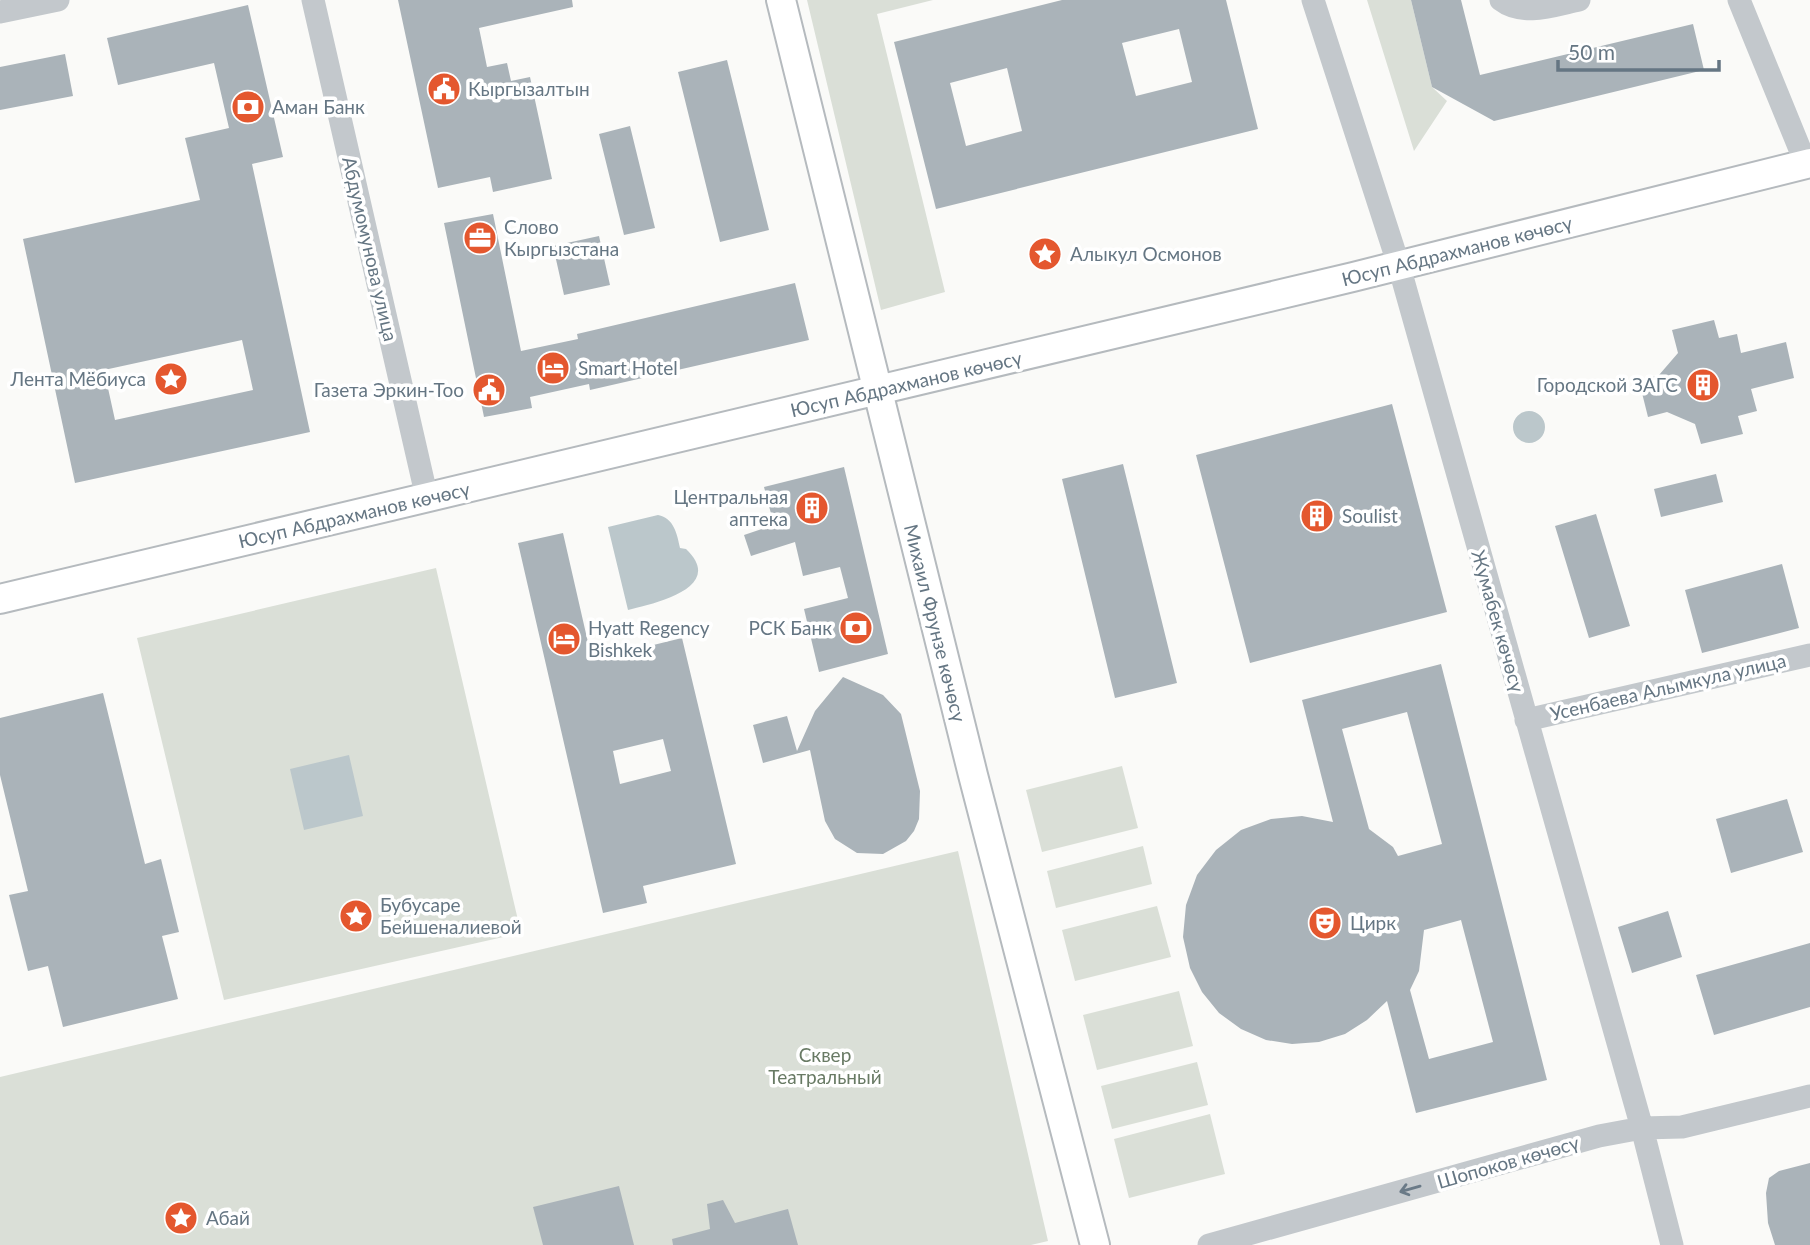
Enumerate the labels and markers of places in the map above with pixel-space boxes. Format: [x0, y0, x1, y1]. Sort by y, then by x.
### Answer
public building icon: Кыргызалтын [425, 70, 463, 108]
place label: Кыргызалтын [468, 77, 590, 100]
bank icon: Аман Банк [229, 88, 267, 126]
place label: Аман Банк [272, 95, 365, 118]
place label: Слово Кыргызстана [504, 215, 619, 260]
office icon: Слово Кыргызстана [461, 219, 499, 257]
place icon: Алыкул Осмонов [1026, 235, 1064, 273]
place label: Алыкул Осмонов [1070, 242, 1222, 265]
hotel icon: Smart Hotel [534, 349, 572, 387]
place label: Smart Hotel [578, 356, 678, 379]
place icon: Лента Мёбиуса [152, 360, 190, 398]
building icon: Городской ЗАГС [1684, 366, 1722, 404]
place label: Лента Мёбиуса [9, 367, 146, 390]
public building icon: Газета Эркин-Тоо [470, 371, 508, 409]
place label: Городской ЗАГС [1537, 373, 1678, 396]
place label: Газета Эркин-Тоо [314, 378, 464, 401]
place label: Центральная аптека [674, 485, 788, 530]
building icon: Центральная аптека [793, 489, 831, 527]
building icon: Soulist [1298, 497, 1336, 535]
place label: Soulist [1342, 504, 1398, 527]
bank icon: РСК Банк [837, 609, 875, 647]
place label: Hyatt Regency Bishkek [588, 616, 710, 661]
place label: РСК Банк [749, 616, 832, 639]
hotel icon: Hyatt Regency Bishkek [545, 620, 583, 658]
place label: Бубусаре Бейшеналиевой [380, 893, 522, 938]
place icon: Бубусаре Бейшеналиевой [337, 897, 375, 935]
theatre icon: Цирк [1306, 904, 1344, 942]
place label: Цирк [1350, 911, 1396, 934]
place icon: Абай [162, 1199, 200, 1237]
place label: Абай [206, 1206, 250, 1229]

